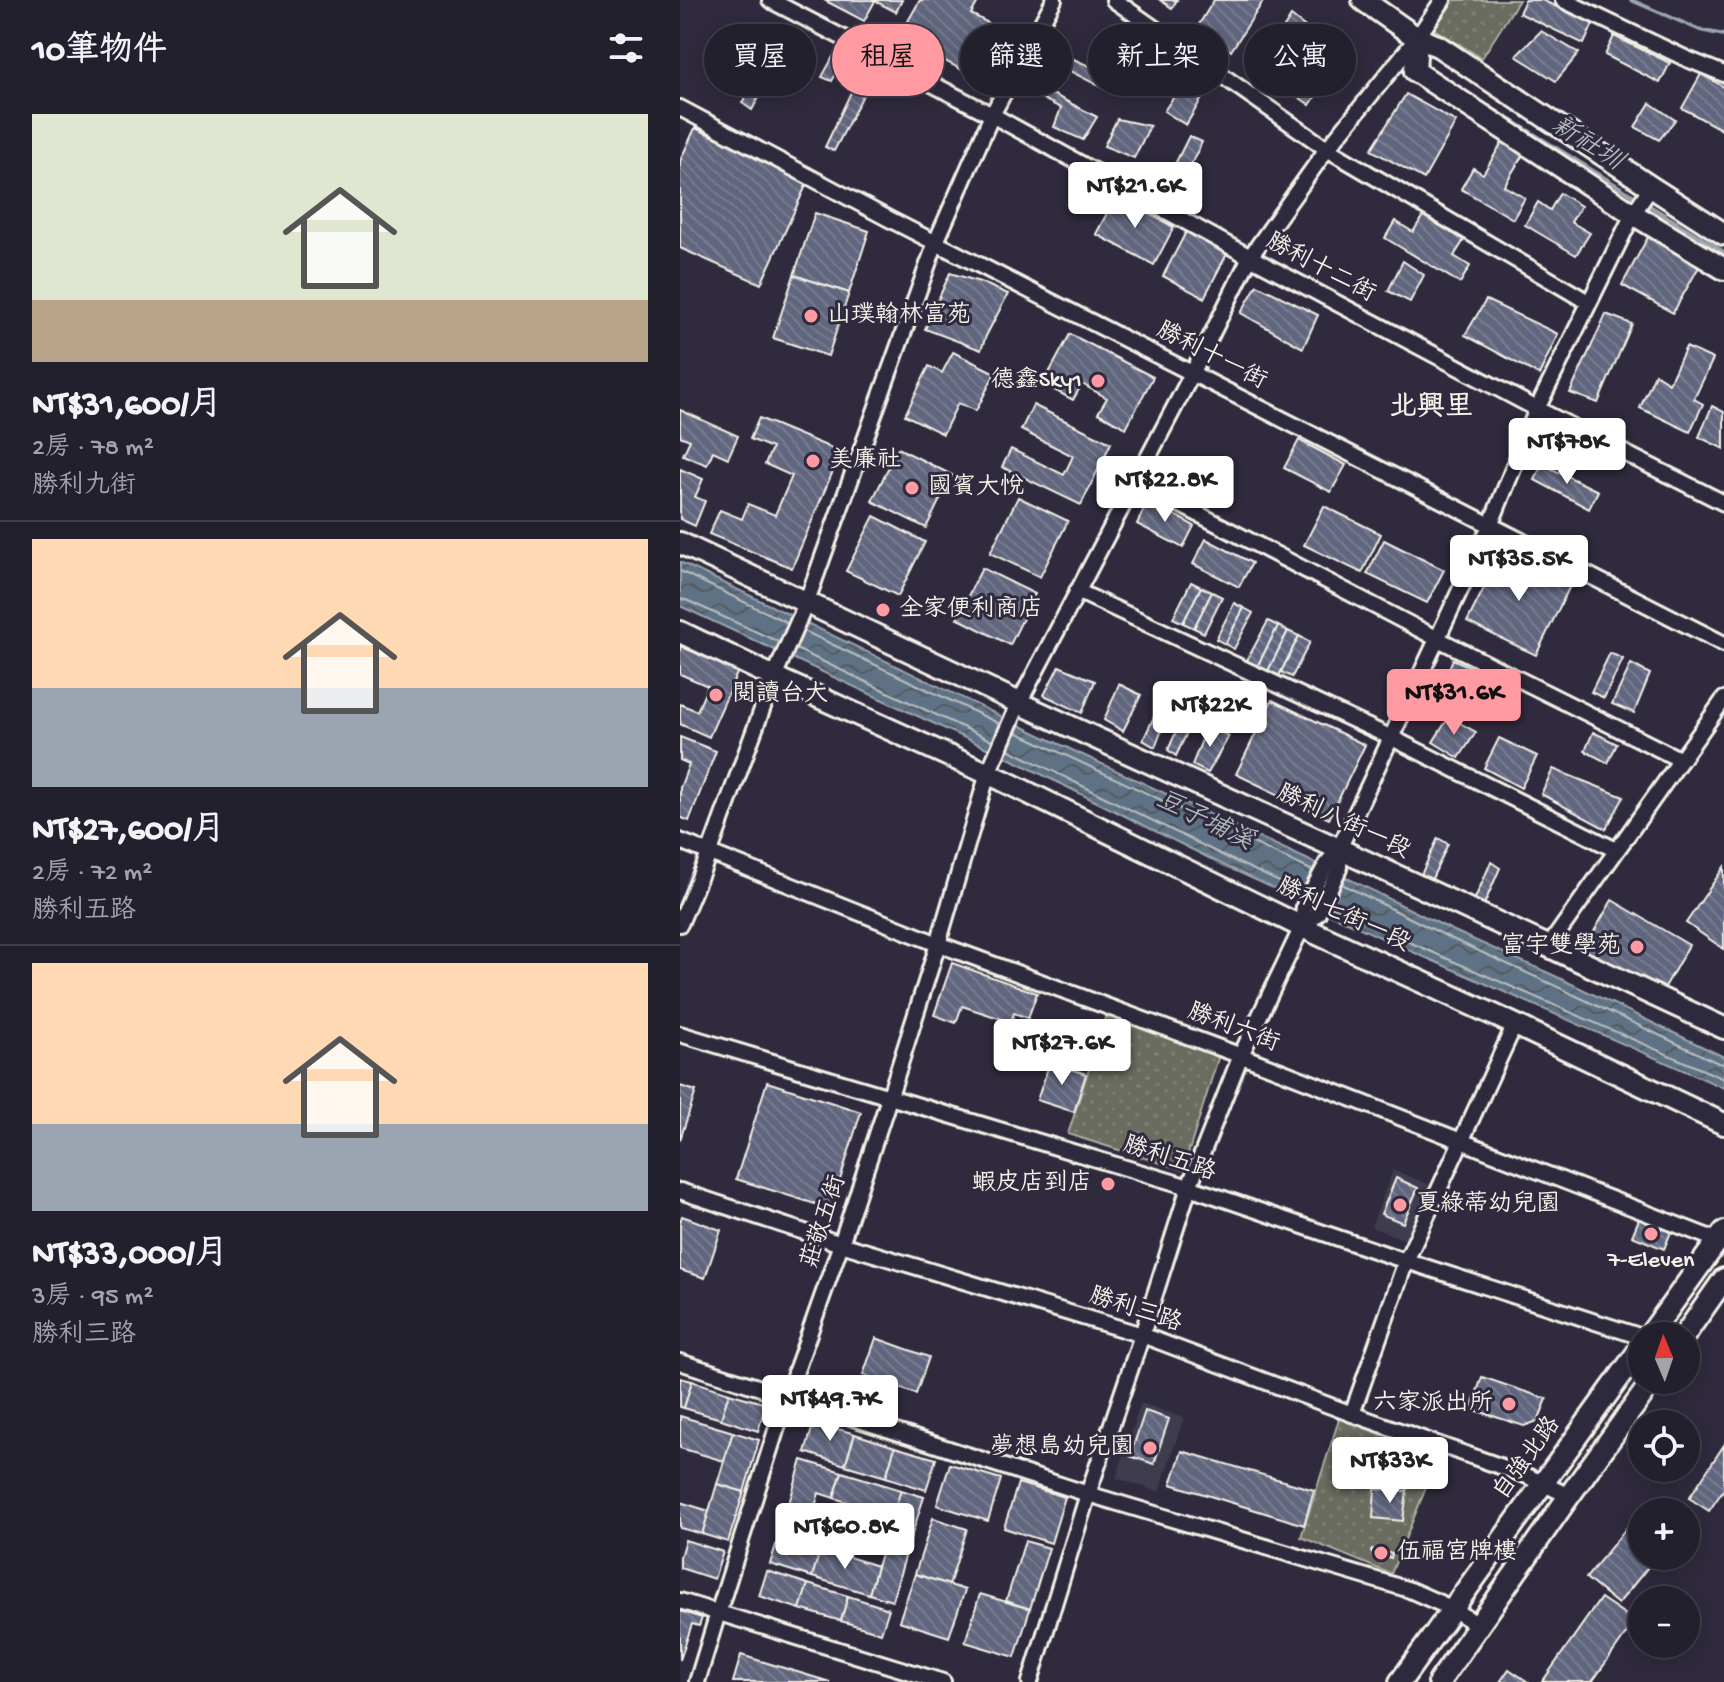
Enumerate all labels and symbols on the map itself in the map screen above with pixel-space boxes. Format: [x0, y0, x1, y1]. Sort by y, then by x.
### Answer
water label: 新社圳 [1545, 110, 1630, 180]
pin: NT$21.6K [1052, 162, 1218, 230]
street label: 勝利十二街 [1260, 227, 1380, 310]
place label: 山璞翰林富苑 [827, 301, 971, 331]
marker: 山璞翰林富苑 [802, 307, 820, 325]
street label: 勝利十一街 [1151, 316, 1271, 397]
place label: 德鑫Sky1 [991, 366, 1082, 396]
marker: 德鑫Sky1 [1089, 372, 1107, 390]
district label: 北興里 [1389, 391, 1473, 425]
pin: NT$78K [1502, 418, 1632, 486]
place label: 美廉社 [829, 446, 901, 476]
marker: 美廉社 [804, 452, 822, 470]
pin: NT$22.8K [1082, 456, 1248, 524]
place label: 國賓大悅 [928, 473, 1024, 503]
marker: 國賓大悅 [903, 479, 921, 497]
pin: NT$35.5K [1436, 535, 1602, 603]
place label: 全家便利商店 [899, 595, 1043, 625]
marker: 全家便利商店 [874, 601, 892, 619]
pin: NT$31.6K [1371, 669, 1537, 737]
place label: 閱讀台大 [732, 680, 828, 710]
pin: NT$22K [1145, 681, 1275, 749]
marker: 閱讀台大 [707, 686, 725, 704]
street label: 勝利八街一段 [1272, 779, 1415, 867]
water label: 豆子埔溪 [1150, 783, 1260, 860]
street label: 勝利七街一段 [1272, 872, 1415, 960]
place label: 富宇雙學苑 [1501, 932, 1621, 962]
marker: 富宇雙學苑 [1628, 938, 1646, 956]
street label: 勝利六街 [1183, 997, 1283, 1060]
pin: NT$27.6K [979, 1019, 1145, 1087]
street label: 勝利五路 [1119, 1129, 1220, 1189]
place label: 蝦皮店到店 [972, 1169, 1092, 1199]
street label: 莊敬五街 [795, 1172, 854, 1272]
marker: 蝦皮店到店 [1099, 1175, 1117, 1193]
place label: 夏綠蒂幼兒園 [1416, 1190, 1560, 1220]
marker: 夏綠蒂幼兒園 [1391, 1196, 1409, 1214]
marker: 7-Eleven [1642, 1225, 1660, 1243]
place label: 7-Eleven [1606, 1247, 1695, 1276]
street label: 勝利三路 [1085, 1280, 1186, 1340]
north arrow [1628, 1322, 1700, 1394]
pin: NT$49.7K [747, 1375, 913, 1443]
place label: 六家派出所 [1373, 1389, 1493, 1419]
marker: 六家派出所 [1500, 1395, 1518, 1413]
street label: 自強北路 [1486, 1410, 1568, 1506]
place label: 夢想島幼兒園 [990, 1433, 1134, 1463]
pin: NT$33K [1325, 1437, 1455, 1505]
marker: 夢想島幼兒園 [1141, 1439, 1159, 1457]
pin: NT$60.8K [762, 1503, 928, 1571]
place label: 伍福宮牌樓 [1397, 1538, 1517, 1568]
marker: 伍福宮牌樓 [1372, 1544, 1390, 1562]

